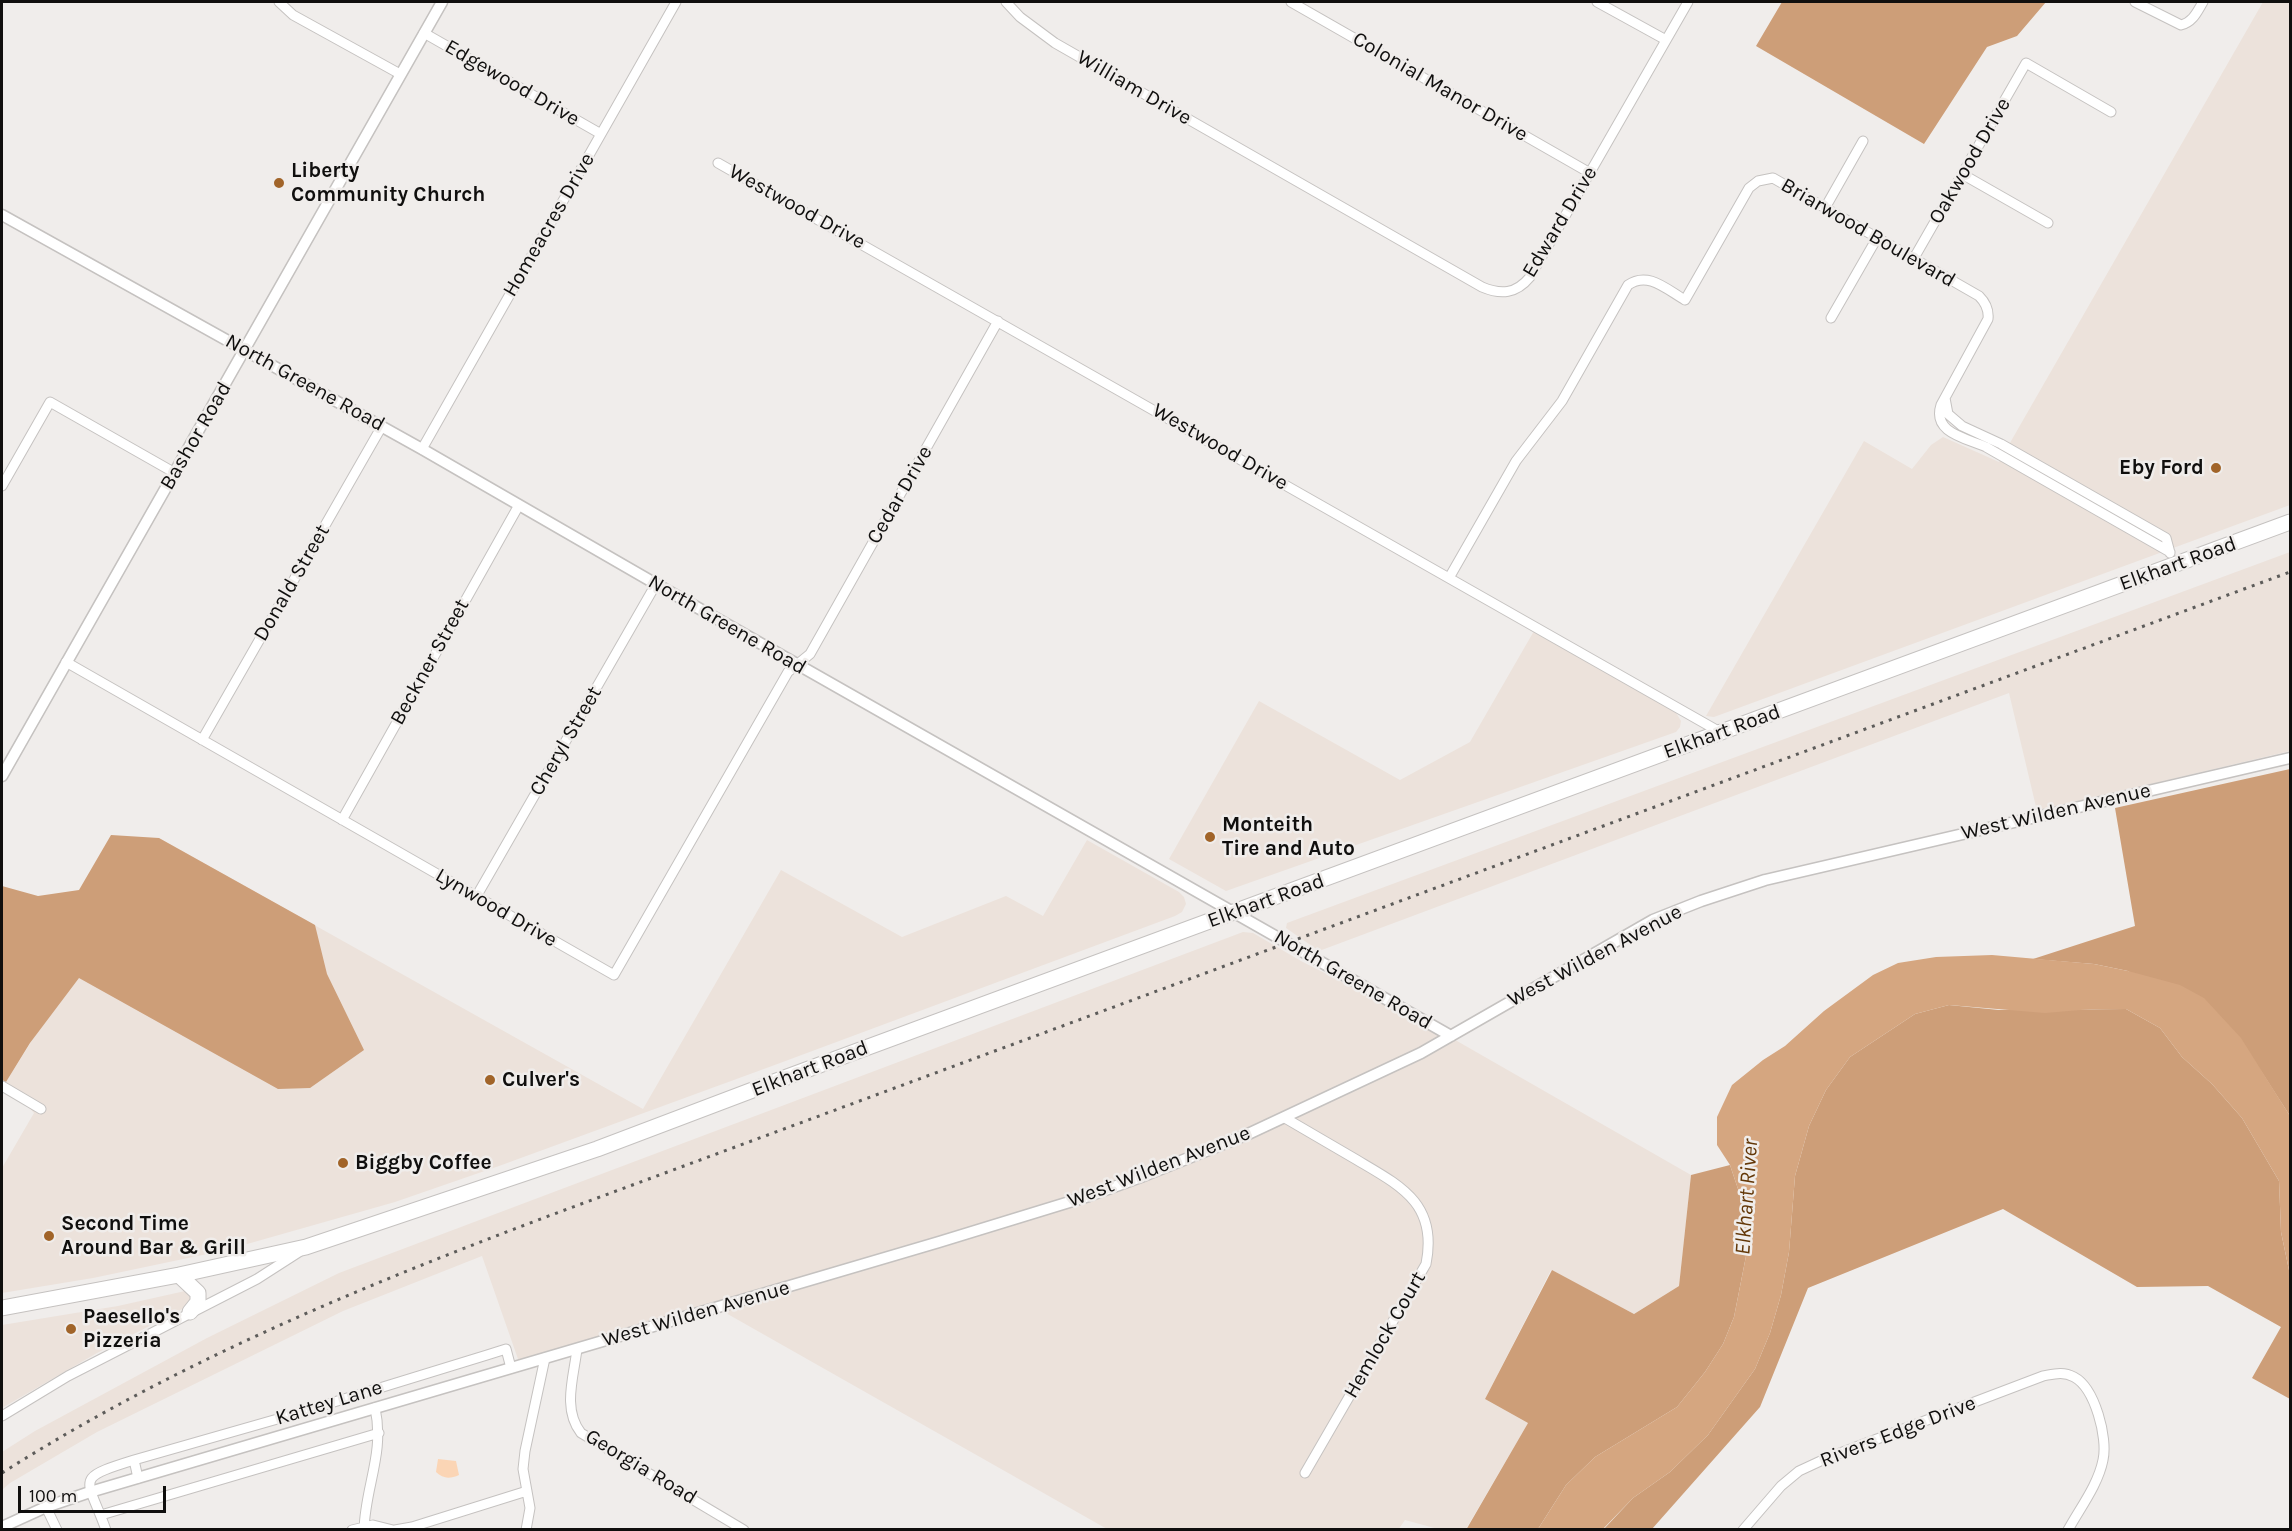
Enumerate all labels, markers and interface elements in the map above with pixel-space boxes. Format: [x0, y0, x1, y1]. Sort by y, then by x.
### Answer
street label: Colonial Manor Drive [1348, 27, 1532, 147]
street label: Edgewood Drive [440, 34, 584, 132]
street label: William Drive [1072, 45, 1196, 131]
street label: Oakwood Drive [1924, 93, 2016, 229]
street label: Homeacres Drive [498, 149, 600, 301]
place label: Liberty Community Church [291, 158, 485, 208]
street label: Westwood Drive [724, 159, 870, 255]
street label: Edward Drive [1517, 162, 1603, 282]
street label: Briarwood Boulevard [1776, 173, 1960, 293]
marker: Liberty Community Church [272, 176, 286, 190]
street label: North Greene Road [221, 329, 389, 437]
street label: Bashor Road [155, 377, 237, 495]
street label: Westwood Drive [1148, 398, 1292, 496]
street label: Cedar Drive [862, 441, 938, 549]
place label: Eby Ford [2119, 455, 2204, 481]
marker: Eby Ford [2209, 461, 2223, 475]
street label: Donald Street [248, 520, 336, 646]
street label: Elkhart Road [2116, 531, 2240, 597]
street label: North Greene Road [643, 569, 811, 681]
street label: Beckner Street [385, 595, 475, 729]
street label: Cheryl Street [525, 682, 607, 800]
street label: Elkhart Road [1660, 699, 1784, 765]
street label: West Wilden Avenue [1959, 778, 2153, 846]
place label: Monteith Tire and Auto [1222, 812, 1355, 862]
marker: Monteith Tire and Auto [1203, 830, 1217, 844]
street label: Lynwood Drive [431, 863, 561, 953]
street label: Elkhart Road [1204, 868, 1328, 934]
street label: West Wilden Avenue [1504, 899, 1686, 1013]
street label: North Greene Road [1269, 924, 1437, 1036]
street label: Elkhart Road [748, 1035, 872, 1103]
place label: Culver's [502, 1067, 580, 1093]
marker: Culver's [483, 1073, 497, 1087]
street label: West Wilden Avenue [1064, 1121, 1254, 1213]
water label: Elkhart River [1730, 1138, 1764, 1256]
place label: Biggby Coffee [355, 1150, 492, 1176]
marker: Biggby Coffee [336, 1156, 350, 1170]
place label: Second Time Around Bar & Grill [61, 1211, 246, 1261]
marker: Second Time Around Bar & Grill [42, 1229, 56, 1243]
street label: Hemlock Court [1339, 1267, 1431, 1403]
street label: West Wilden Avenue [599, 1275, 793, 1353]
place label: Paesello's Pizzeria [83, 1304, 180, 1354]
marker: Paesello's Pizzeria [64, 1322, 78, 1336]
street label: Kattey Lane [272, 1375, 386, 1431]
street label: Rivers Edge Drive [1816, 1391, 1980, 1473]
street label: Georgia Road [580, 1424, 702, 1510]
scale bar [21, 1474, 170, 1512]
text: 100 m [29, 1485, 77, 1507]

